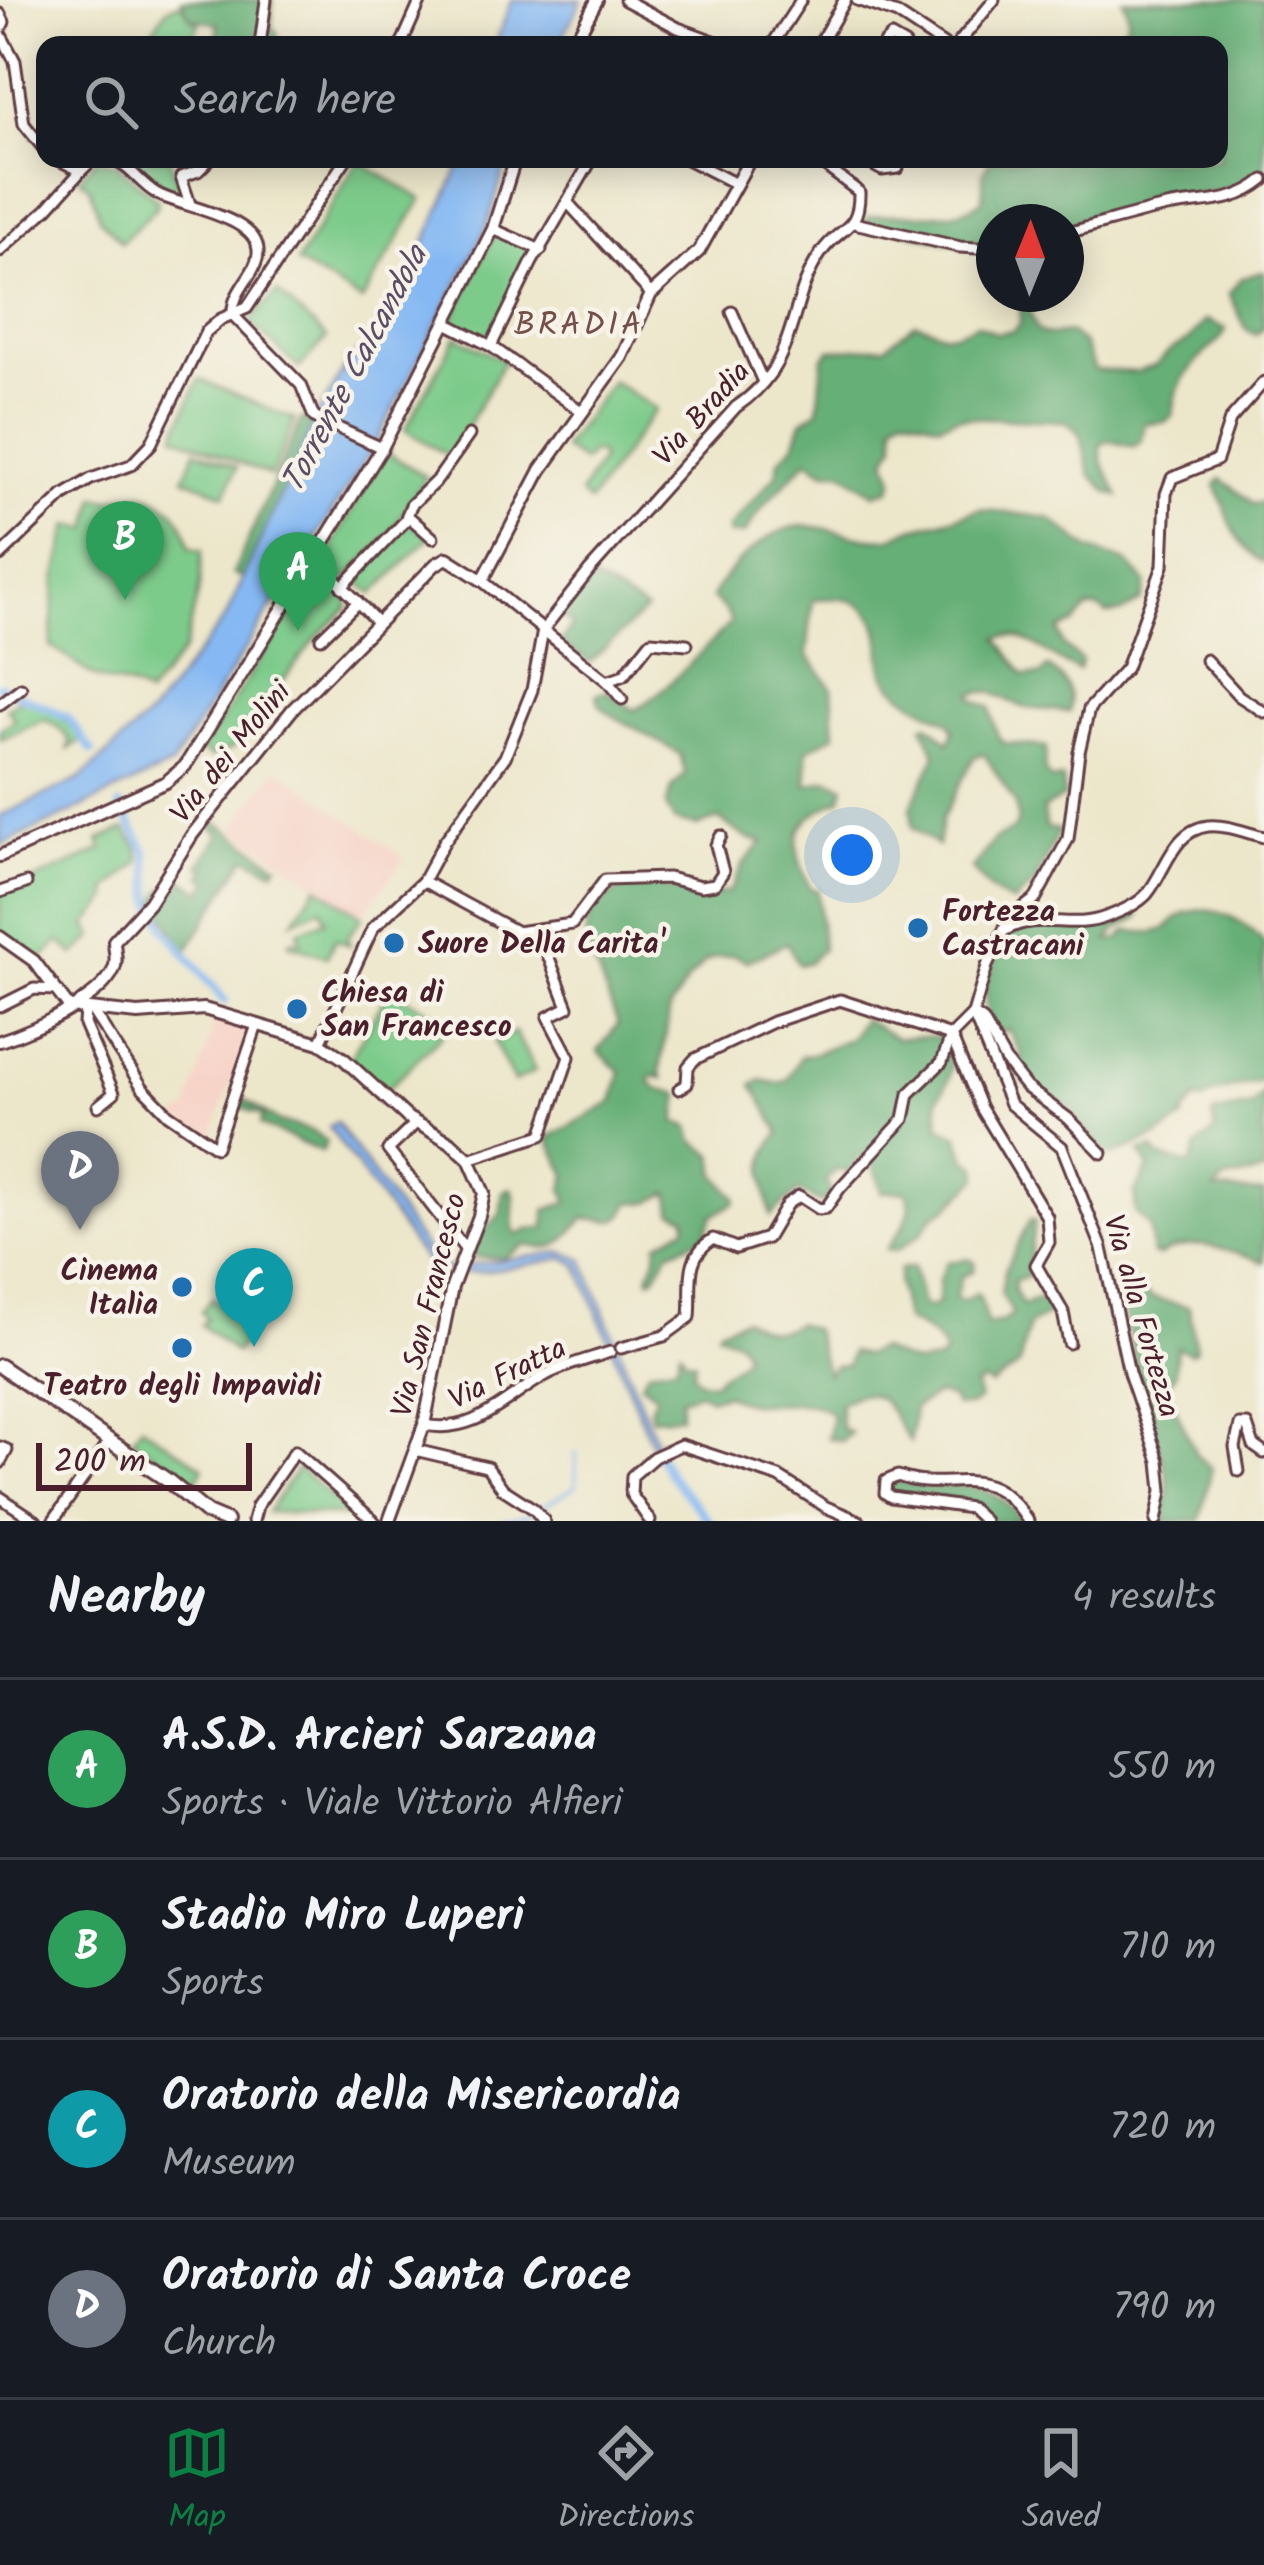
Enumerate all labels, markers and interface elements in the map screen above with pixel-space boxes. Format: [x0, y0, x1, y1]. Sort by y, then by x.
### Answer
search box [36, 36, 1228, 168]
text: Search here [174, 66, 396, 138]
icon: search [78, 69, 144, 135]
north arrow [976, 204, 1084, 312]
water label: Torrente Calcandola [268, 234, 445, 503]
district label: BRADIA [514, 300, 644, 353]
street label: Via Bradia [642, 351, 763, 478]
pin: B [86, 501, 164, 600]
pin: A [259, 532, 337, 631]
street label: Via dei Molini [159, 670, 305, 835]
your location [822, 825, 882, 885]
place label: Fortezza Castracani [942, 889, 1085, 971]
marker: Fortezza Castracani [905, 915, 931, 941]
place label: Suore Della Carita' [418, 921, 667, 969]
marker: Suore Della Carita' [381, 930, 407, 956]
place label: Chiesa di San Francesco [321, 970, 512, 1052]
marker: Chiesa di San Francesco [284, 996, 310, 1022]
pin: D [41, 1131, 119, 1230]
street label: Via San Francesco [379, 1188, 481, 1423]
street label: Via alla Fortezza [1088, 1210, 1192, 1424]
place label: Cinema Italia [61, 1248, 158, 1330]
pin: C [215, 1248, 293, 1347]
marker: Cinema Italia [169, 1274, 195, 1300]
street label: Via Fratta [441, 1326, 575, 1424]
marker: Teatro degli Impavidi [169, 1335, 195, 1361]
place label: Teatro degli Impavidi [43, 1363, 322, 1411]
scale bar [36, 1437, 252, 1490]
text: 200 m [54, 1437, 146, 1490]
text: Nearby [48, 1559, 205, 1640]
text: 4 results [1072, 1568, 1216, 1630]
text: A.S.D. Arcieri Sarzana [162, 1702, 597, 1774]
text: A [75, 1738, 99, 1800]
text: 550 m [1108, 1738, 1216, 1800]
text: Sports · Viale Vittorio Alfieri [162, 1774, 622, 1836]
text: Stadio Miro Luperi [162, 1882, 524, 1954]
text: B [75, 1918, 99, 1980]
text: 710 m [1120, 1918, 1216, 1980]
text: Sports [162, 1954, 264, 2016]
text: Oratorio della Misericordia [162, 2062, 681, 2134]
text: C [75, 2098, 99, 2160]
text: 720 m [1109, 2098, 1216, 2160]
text: Museum [162, 2134, 296, 2196]
text: Oratorio di Santa Croce [162, 2242, 631, 2314]
text: D [74, 2278, 100, 2340]
text: 790 m [1113, 2278, 1216, 2340]
text: Church [162, 2314, 276, 2376]
tab: Map [164, 2420, 230, 2545]
tab: Directions [557, 2420, 694, 2545]
tab: Saved [1022, 2420, 1100, 2545]

